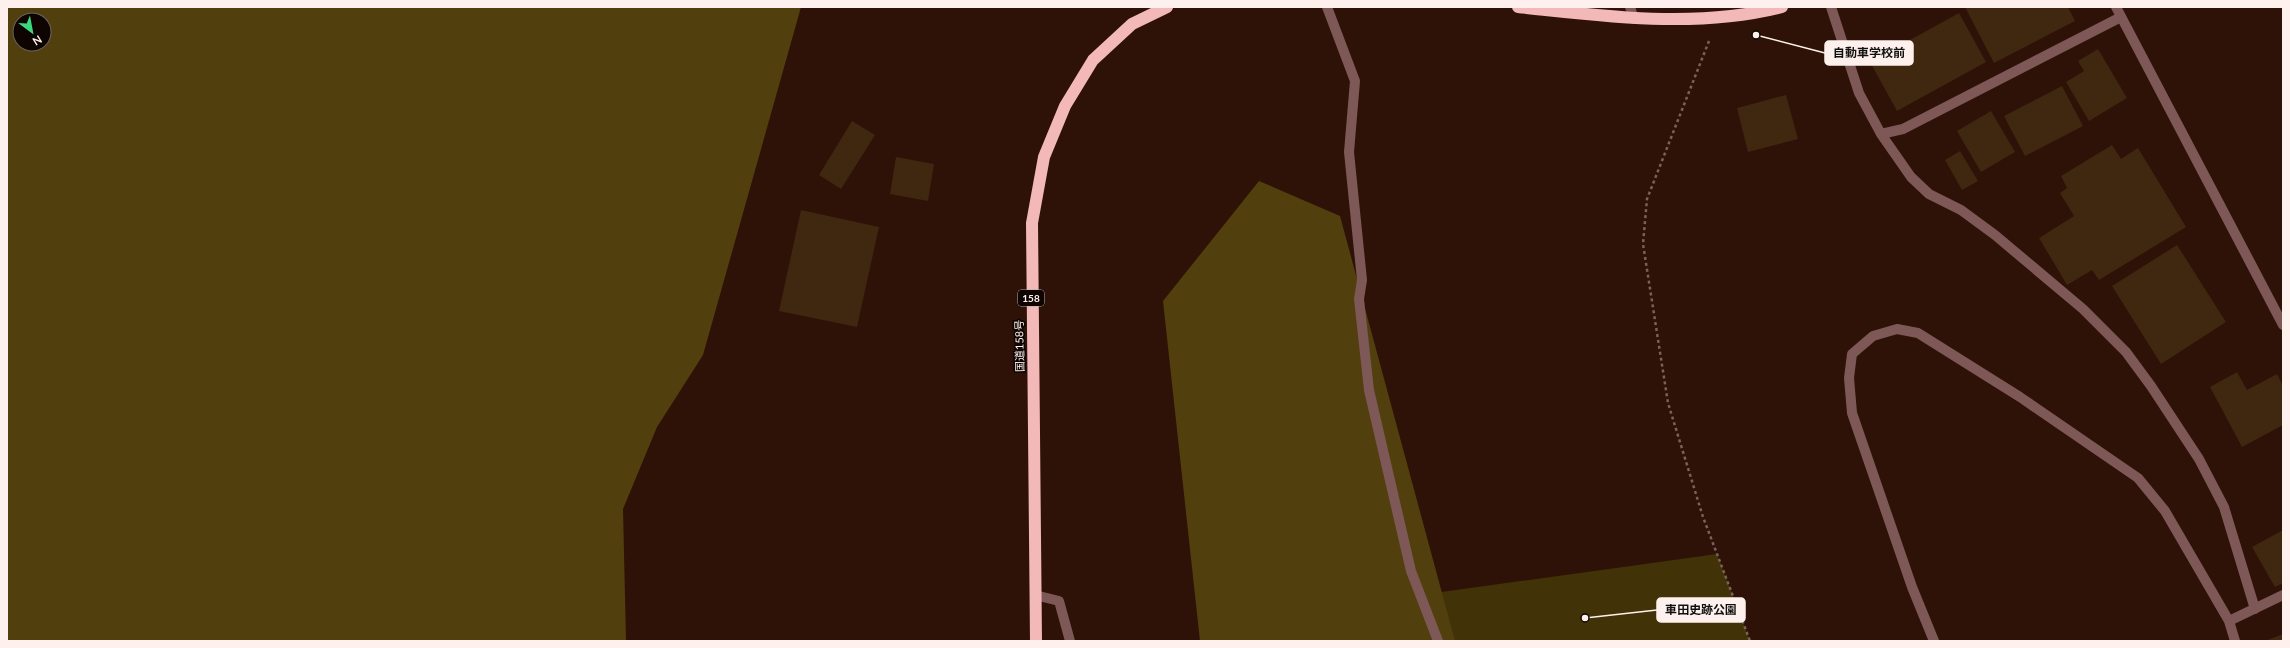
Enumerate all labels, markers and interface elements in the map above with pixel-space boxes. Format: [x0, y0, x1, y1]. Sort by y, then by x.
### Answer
north arrow [12, 12, 52, 52]
text: N [31, 33, 45, 49]
callout: 自動車学校前 [1825, 41, 1913, 65]
text: 自動車学校前 [1833, 45, 1905, 60]
road number: 158 [1018, 290, 1044, 306]
street label: 国道158号 [1012, 320, 1026, 372]
callout: 車田史跡公園 [1657, 598, 1745, 622]
text: 車田史跡公園 [1665, 602, 1737, 617]

